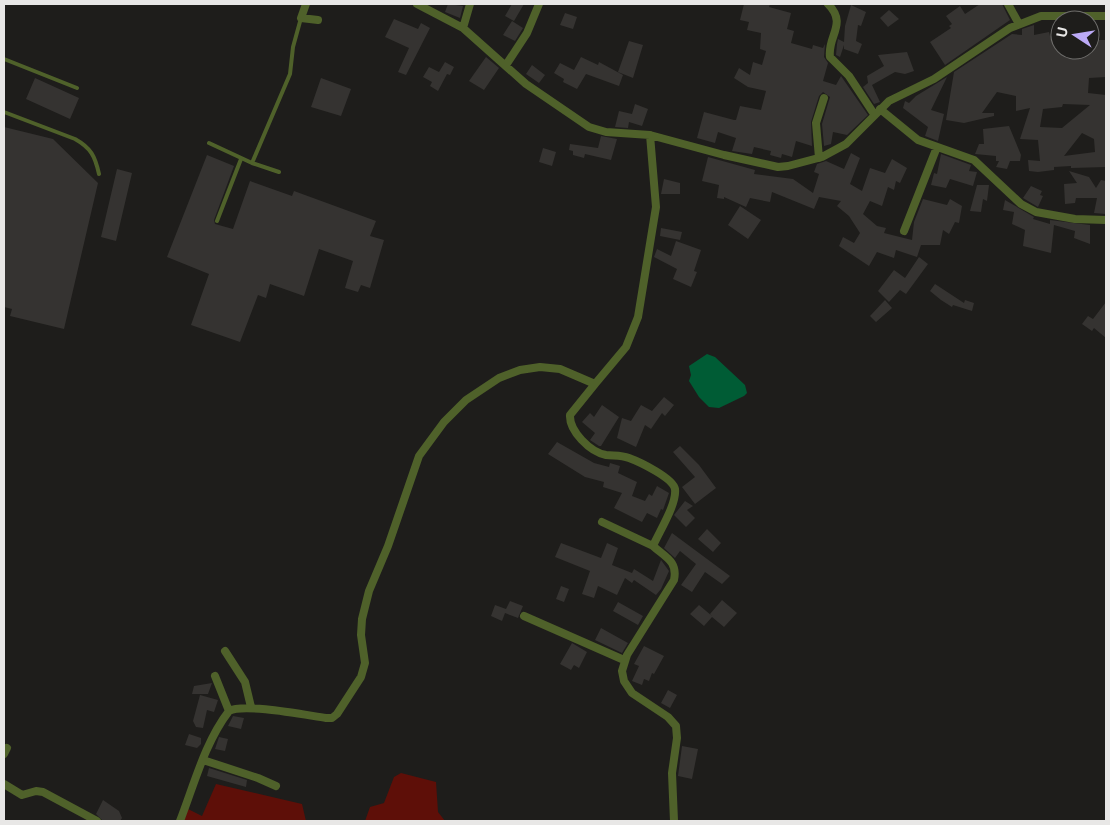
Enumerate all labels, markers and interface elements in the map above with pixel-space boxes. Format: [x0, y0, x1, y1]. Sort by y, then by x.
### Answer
north arrow [1050, 10, 1100, 60]
text: U [1052, 25, 1071, 39]

